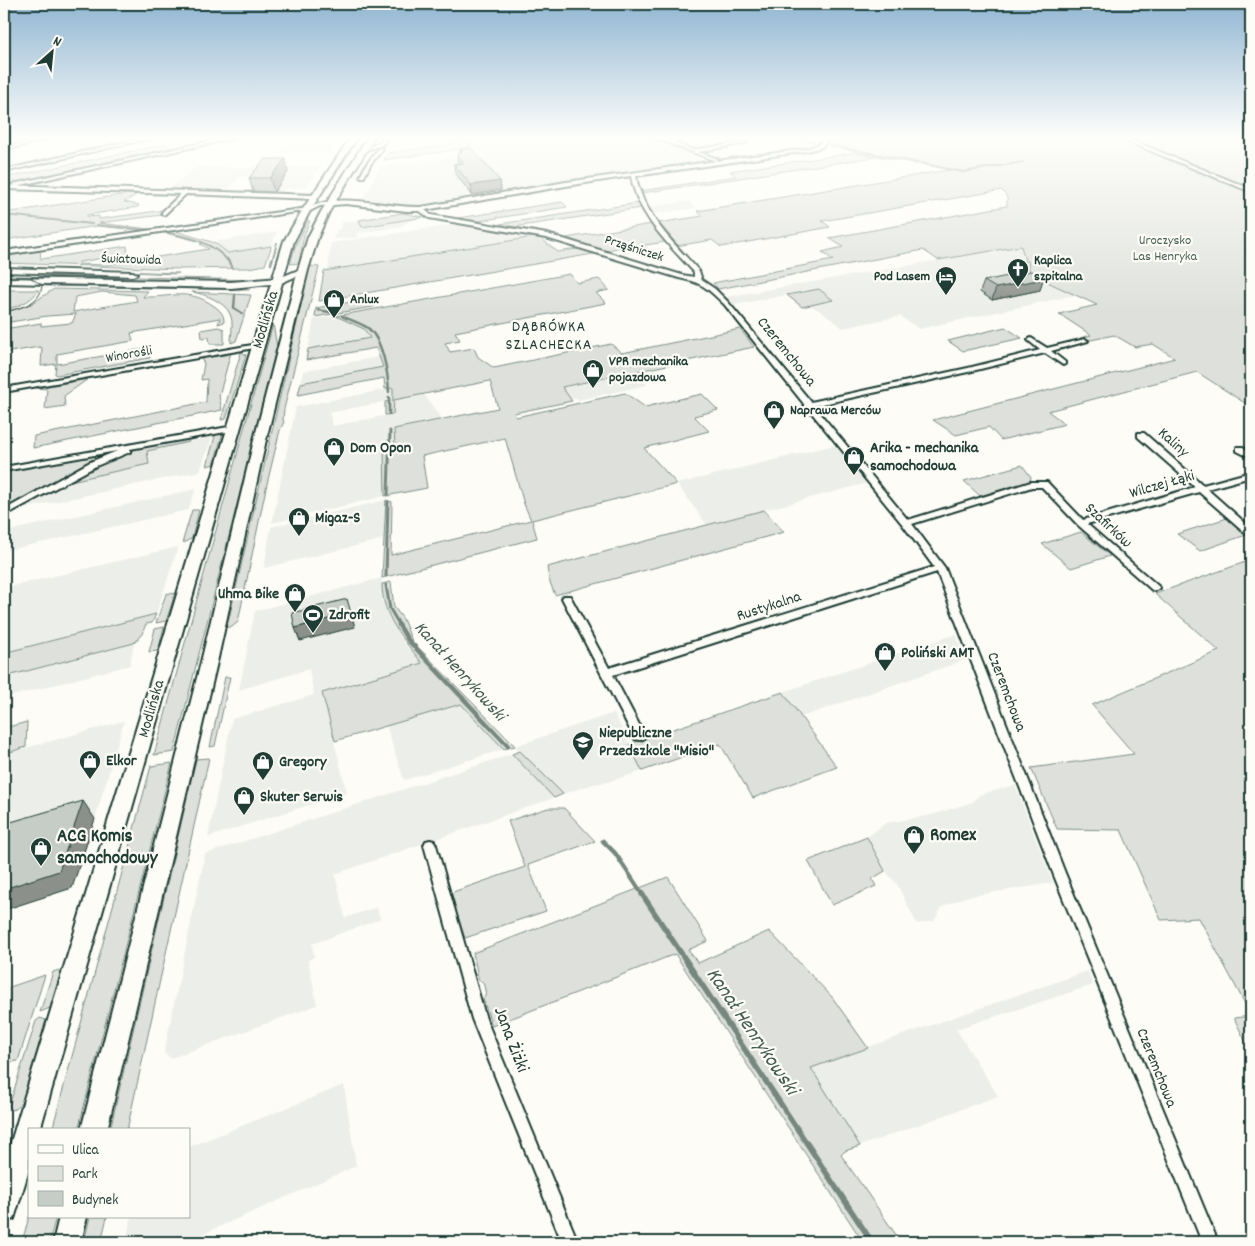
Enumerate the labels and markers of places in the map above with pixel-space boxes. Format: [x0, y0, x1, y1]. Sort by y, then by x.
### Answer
place label: Kaplica szpitalna [1034, 251, 1084, 287]
church icon: Kaplica szpitalna [1006, 257, 1030, 288]
hotel icon: Pod Lasem [934, 265, 958, 296]
place label: Pod Lasem [874, 267, 930, 287]
shop icon: Anlux [322, 288, 346, 319]
place label: Anlux [350, 290, 379, 310]
place label: VPR mechanika pojazdowa [609, 352, 689, 388]
shop icon: VPR mechanika pojazdowa [581, 358, 605, 389]
shop icon: Naprawa Merców [762, 399, 786, 430]
place label: Naprawa Merców [790, 401, 881, 421]
shop icon: Dom Opon [322, 436, 346, 467]
place label: Dom Opon [350, 437, 411, 460]
place label: Arika - mechanika samochodowa [870, 437, 980, 478]
shop icon: Arika - mechanika samochodowa [842, 445, 866, 476]
shop icon: Migaz-S [287, 506, 311, 537]
place label: Migaz-S [315, 507, 360, 530]
shop icon: Uhma Bike [283, 582, 307, 613]
place label: Uhma Bike [218, 583, 279, 606]
sports icon: Zdrofit [301, 603, 325, 634]
place label: Zdrofit [329, 604, 370, 627]
shop icon: Poliński AMT [873, 641, 897, 672]
place label: Poliński AMT [901, 642, 975, 665]
place label: Niepubliczne Przedszkole "Misio" [599, 722, 715, 763]
school or university icon: Niepubliczne Przedszkole "Misio" [571, 730, 595, 761]
shop icon: Elkor [78, 749, 102, 780]
place label: Elkor [106, 750, 138, 773]
shop icon: Gregory [251, 750, 275, 781]
place label: Gregory [279, 751, 328, 774]
shop icon: Skuter Serwis [232, 785, 256, 816]
place label: Skuter Serwis [260, 786, 343, 809]
place label: Romex [930, 823, 977, 850]
place label: ACG Komis samochodowy [57, 824, 159, 873]
shop icon: Romex [902, 824, 926, 855]
shop icon: ACG Komis samochodowy [29, 836, 53, 867]

